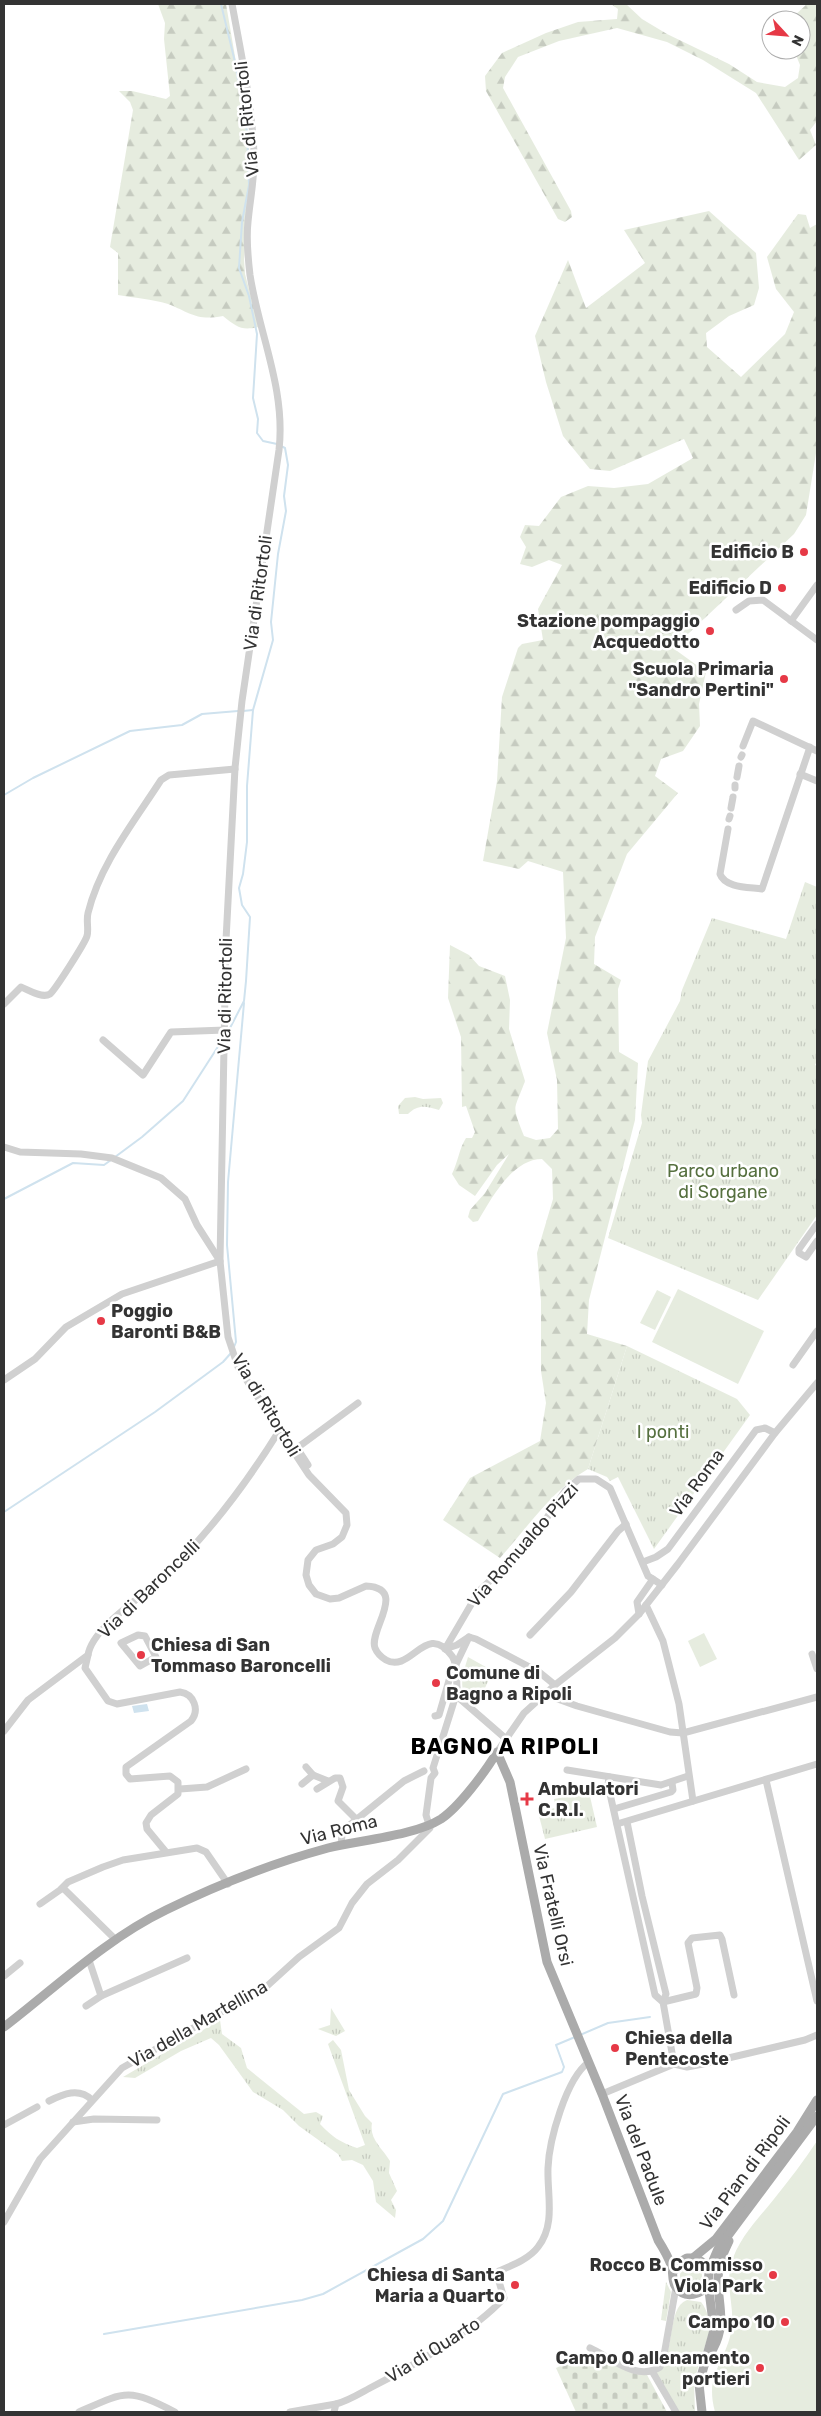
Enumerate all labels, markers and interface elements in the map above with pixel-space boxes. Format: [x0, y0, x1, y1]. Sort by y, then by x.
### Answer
north arrow [761, 10, 811, 60]
text: N [787, 32, 807, 49]
street label: Via di Ritortoli [230, 60, 264, 178]
street label: Via di Ritortoli [239, 534, 277, 652]
place label: Edificio B [711, 541, 794, 563]
marker: Edificio B [798, 546, 810, 558]
place label: Edificio D [688, 577, 772, 599]
marker: Edificio D [776, 582, 788, 594]
place label: Stazione pompaggio Acquedotto [517, 610, 700, 653]
marker: Stazione pompaggio Acquedotto [704, 625, 716, 637]
place label: Scuola Primaria "Sandro Pertini" [628, 658, 774, 701]
marker: Scuola Primaria "Sandro Pertini" [778, 673, 790, 685]
street label: Via di Ritortoli [213, 938, 237, 1054]
park label: Parco urbano di Sorgane [667, 1160, 779, 1203]
place label: Poggio Baronti B&B [111, 1300, 221, 1343]
marker: Poggio Baronti B&B [95, 1315, 107, 1327]
street label: Via di Ritortoli [227, 1349, 305, 1461]
park label: I ponti [637, 1421, 689, 1443]
street label: Via Roma [665, 1445, 729, 1521]
street label: Via Romualdo Pizzi [463, 1478, 583, 1612]
street label: Via di Baroncelli [94, 1535, 204, 1643]
place label: Chiesa di San Tommaso Baroncelli [151, 1634, 331, 1677]
marker: Chiesa di San Tommaso Baroncelli [135, 1649, 147, 1661]
place label: Comune di Bagno a Ripoli [446, 1662, 572, 1705]
marker: Comune di Bagno a Ripoli [430, 1677, 442, 1689]
district label: BAGNO A RIPOLI [410, 1733, 600, 1760]
place label: Ambulatori C.R.I. [538, 1778, 639, 1821]
marker: Ambulatori C.R.I. [520, 1792, 534, 1806]
street label: Via Roma [298, 1810, 380, 1850]
street label: Via Fratelli Orsi [528, 1842, 578, 1968]
street label: Via della Martellina [125, 1975, 271, 2073]
place label: Chiesa della Pentecoste [625, 2027, 733, 2070]
marker: Chiesa della Pentecoste [609, 2042, 621, 2054]
street label: Via del Padule [610, 2091, 672, 2209]
street label: Via Pian di Ripoli [695, 2112, 795, 2234]
place label: Rocco B. Commisso Viola Park [589, 2254, 763, 2297]
place label: Chiesa di Santa Maria a Quarto [367, 2264, 505, 2307]
marker: Rocco B. Commisso Viola Park [767, 2269, 779, 2281]
marker: Chiesa di Santa Maria a Quarto [509, 2279, 521, 2291]
place label: Campo 10 [688, 2311, 775, 2333]
street label: Via di Quarto [382, 2312, 484, 2388]
marker: Campo 10 [779, 2316, 791, 2328]
place label: Campo Q allenamento portieri [556, 2347, 750, 2390]
marker: Campo Q allenamento portieri [754, 2362, 766, 2374]

